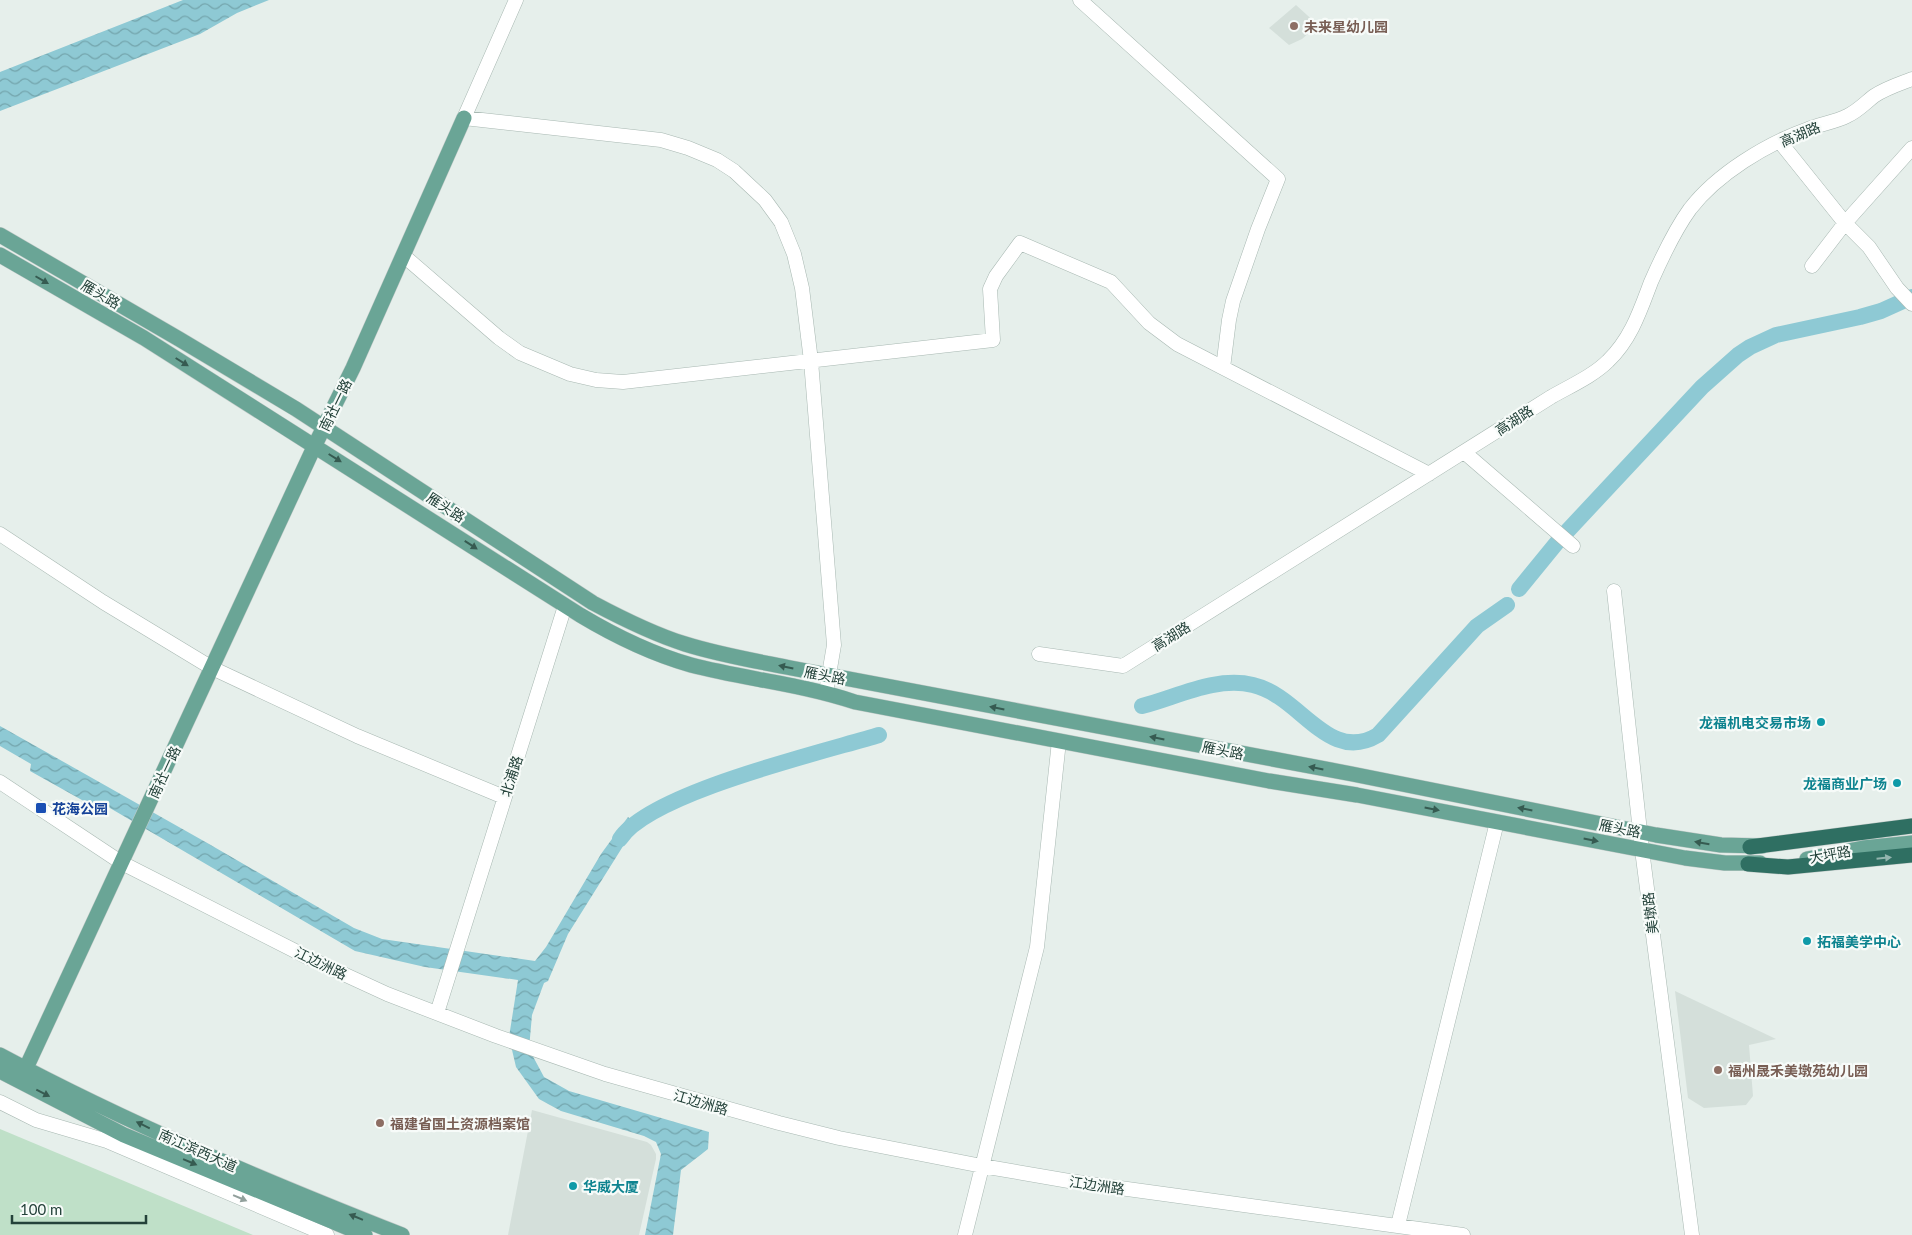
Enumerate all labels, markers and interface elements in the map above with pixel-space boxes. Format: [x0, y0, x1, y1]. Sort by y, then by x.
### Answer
place label: 未来星幼儿园 [1304, 18, 1388, 35]
marker: 未来星幼儿园 [1288, 20, 1300, 32]
street label: 高湖路 [1777, 118, 1823, 150]
one-way arrow [36, 275, 49, 284]
street label: 雁头路 [79, 276, 123, 312]
one-way arrow [176, 357, 189, 366]
street label: 南社一路 [315, 376, 355, 434]
street label: 高湖路 [1492, 401, 1536, 439]
one-way arrow [328, 453, 341, 462]
street label: 雁头路 [424, 488, 468, 526]
one-way arrow [465, 541, 478, 550]
street label: 高湖路 [1149, 618, 1193, 654]
one-way arrow [778, 663, 793, 671]
street label: 雁头路 [803, 663, 847, 687]
one-way arrow [988, 703, 1004, 711]
place label: 龙福机电交易市场 [1699, 714, 1811, 731]
marker: 龙福机电交易市场 [1815, 716, 1827, 728]
one-way arrow [1148, 733, 1164, 741]
street label: 雁头路 [1201, 738, 1245, 762]
street label: 南社一路 [144, 743, 184, 801]
street label: 北浦路 [496, 753, 526, 799]
one-way arrow [1308, 763, 1324, 771]
place label: 龙福商业广场 [1803, 775, 1887, 792]
marker: 龙福商业广场 [1891, 777, 1903, 789]
place label: 花海公园 [52, 800, 108, 817]
marker: 花海公园 [34, 801, 48, 815]
one-way arrow [1424, 805, 1439, 813]
one-way arrow [1518, 805, 1533, 813]
street label: 雁头路 [1598, 816, 1642, 840]
one-way arrow [1584, 836, 1600, 844]
one-way arrow [1694, 838, 1710, 846]
street label: 大坪路 [1808, 842, 1852, 866]
one-way arrow [1876, 854, 1892, 862]
street label: 美墩路 [1639, 891, 1661, 935]
place label: 拓福美学中心 [1817, 933, 1901, 950]
marker: 拓福美学中心 [1801, 935, 1813, 947]
street label: 江边洲路 [292, 943, 350, 983]
place label: 福州晟禾美墩苑幼儿园 [1728, 1062, 1868, 1079]
marker: 福州晟禾美墩苑幼儿园 [1712, 1064, 1724, 1076]
street label: 江边洲路 [672, 1086, 730, 1118]
one-way arrow [36, 1089, 50, 1097]
place label: 福建省国土资源档案馆 [390, 1115, 530, 1132]
marker: 福建省国土资源档案馆 [374, 1117, 386, 1129]
one-way arrow [136, 1121, 150, 1129]
street label: 南江滨西大道 [156, 1125, 240, 1175]
one-way arrow [183, 1159, 197, 1167]
street label: 江边洲路 [1068, 1173, 1126, 1197]
place label: 华威大厦 [583, 1178, 639, 1195]
marker: 华威大厦 [567, 1180, 579, 1192]
scale bar [12, 1192, 146, 1224]
one-way arrow [233, 1194, 248, 1202]
text: 100 m [20, 1200, 62, 1218]
one-way arrow [349, 1213, 364, 1220]

